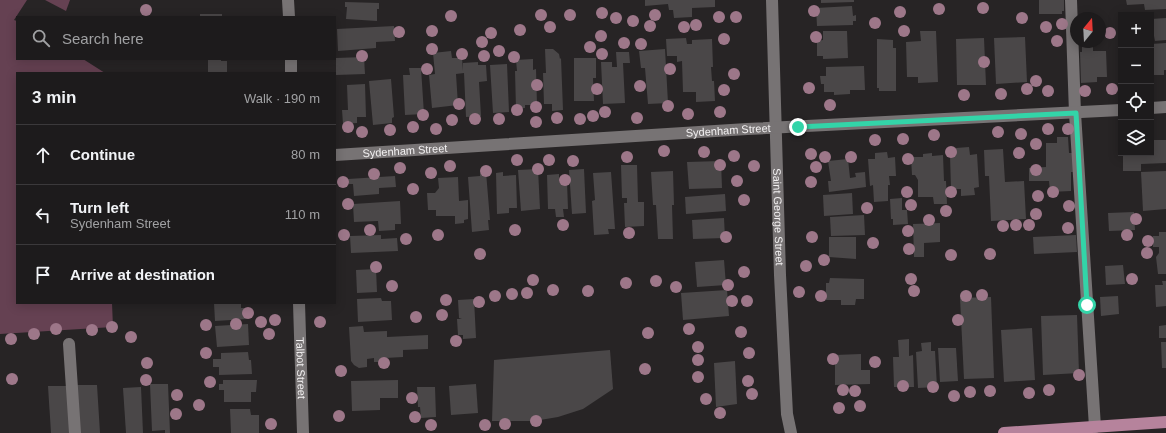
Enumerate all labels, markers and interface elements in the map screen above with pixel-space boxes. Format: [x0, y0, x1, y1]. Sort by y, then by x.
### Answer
north arrow [1070, 12, 1106, 48]
map controls [1118, 12, 1154, 156]
button: + [1118, 12, 1154, 48]
search box [16, 16, 336, 60]
icon: search [30, 27, 52, 49]
text: Search here [62, 30, 144, 47]
button: − [1118, 48, 1154, 84]
button: locate [1118, 84, 1154, 120]
text: 3 min [32, 88, 76, 107]
text: Walk · 190 m [244, 91, 320, 106]
route end [789, 118, 807, 136]
button: layers [1118, 120, 1154, 156]
street label: Sydenham Street [685, 122, 771, 139]
street label: Sydenham Street [362, 142, 448, 159]
icon: ahead [32, 144, 54, 166]
text: Continue [70, 146, 135, 163]
text: 80 m [291, 147, 320, 162]
street label: Saint George Street [771, 168, 786, 266]
text: Turn left [70, 199, 129, 216]
icon: left [32, 204, 54, 226]
text: 110 m [285, 207, 320, 222]
text: Sydenham Street [70, 216, 170, 231]
icon: arrive [32, 264, 54, 286]
text: Arrive at destination [70, 266, 215, 283]
route start [1078, 296, 1096, 314]
street label: Talbot Street [294, 337, 308, 399]

